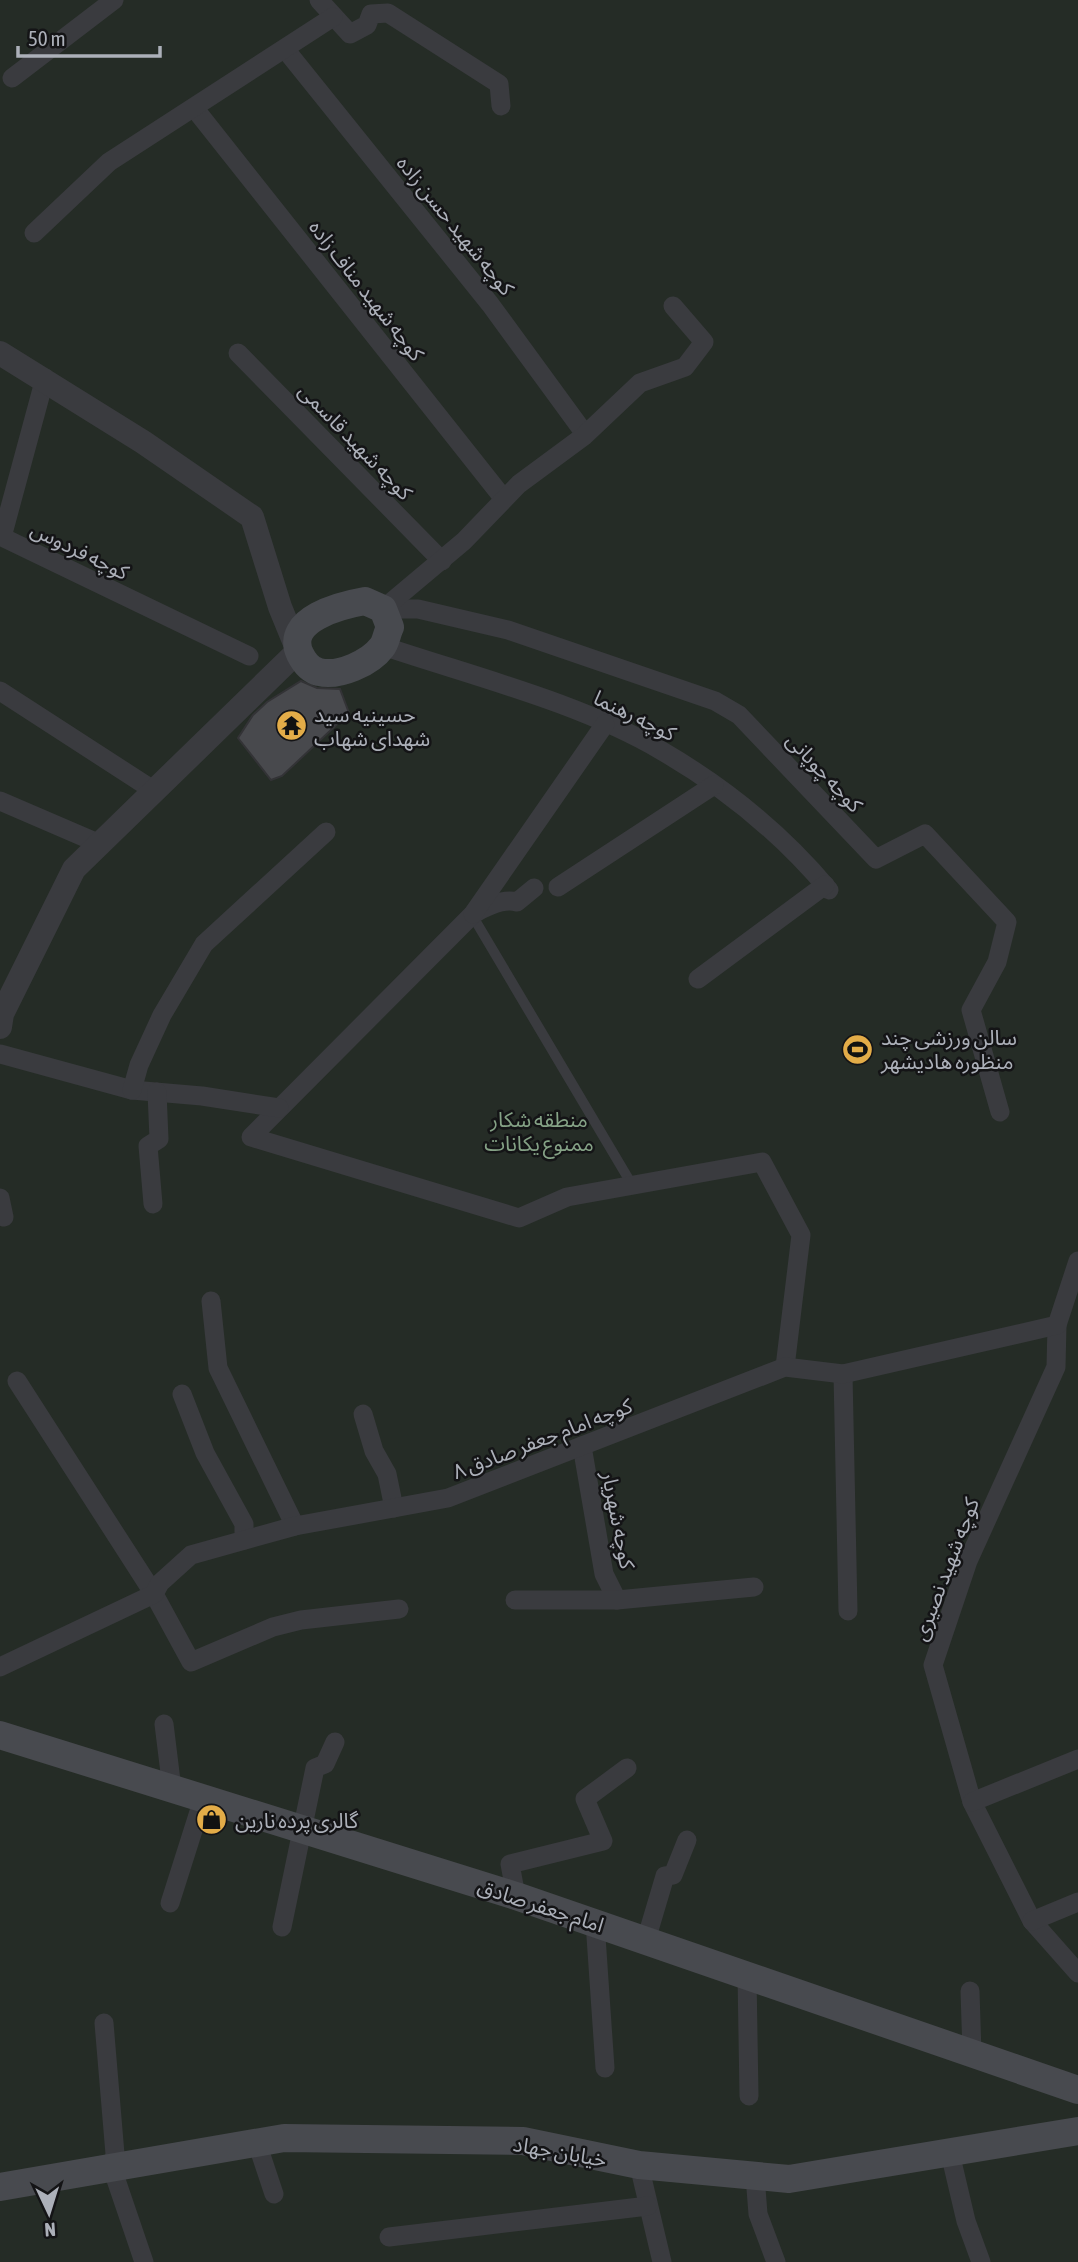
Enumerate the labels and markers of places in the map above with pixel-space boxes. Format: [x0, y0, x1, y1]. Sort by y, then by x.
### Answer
place label: حسینیه سید شهدای شهاب [314, 702, 430, 751]
temple icon: حسینیه سید شهدای شهاب [274, 709, 308, 743]
place label: سالن ورزشی چند منظوره هادیشهر [880, 1025, 1017, 1074]
sports icon: سالن ورزشی چند منظوره هادیشهر [841, 1032, 875, 1066]
shop icon: گالری پرده نارین [195, 1803, 229, 1837]
place label: گالری پرده نارین [235, 1808, 359, 1834]

